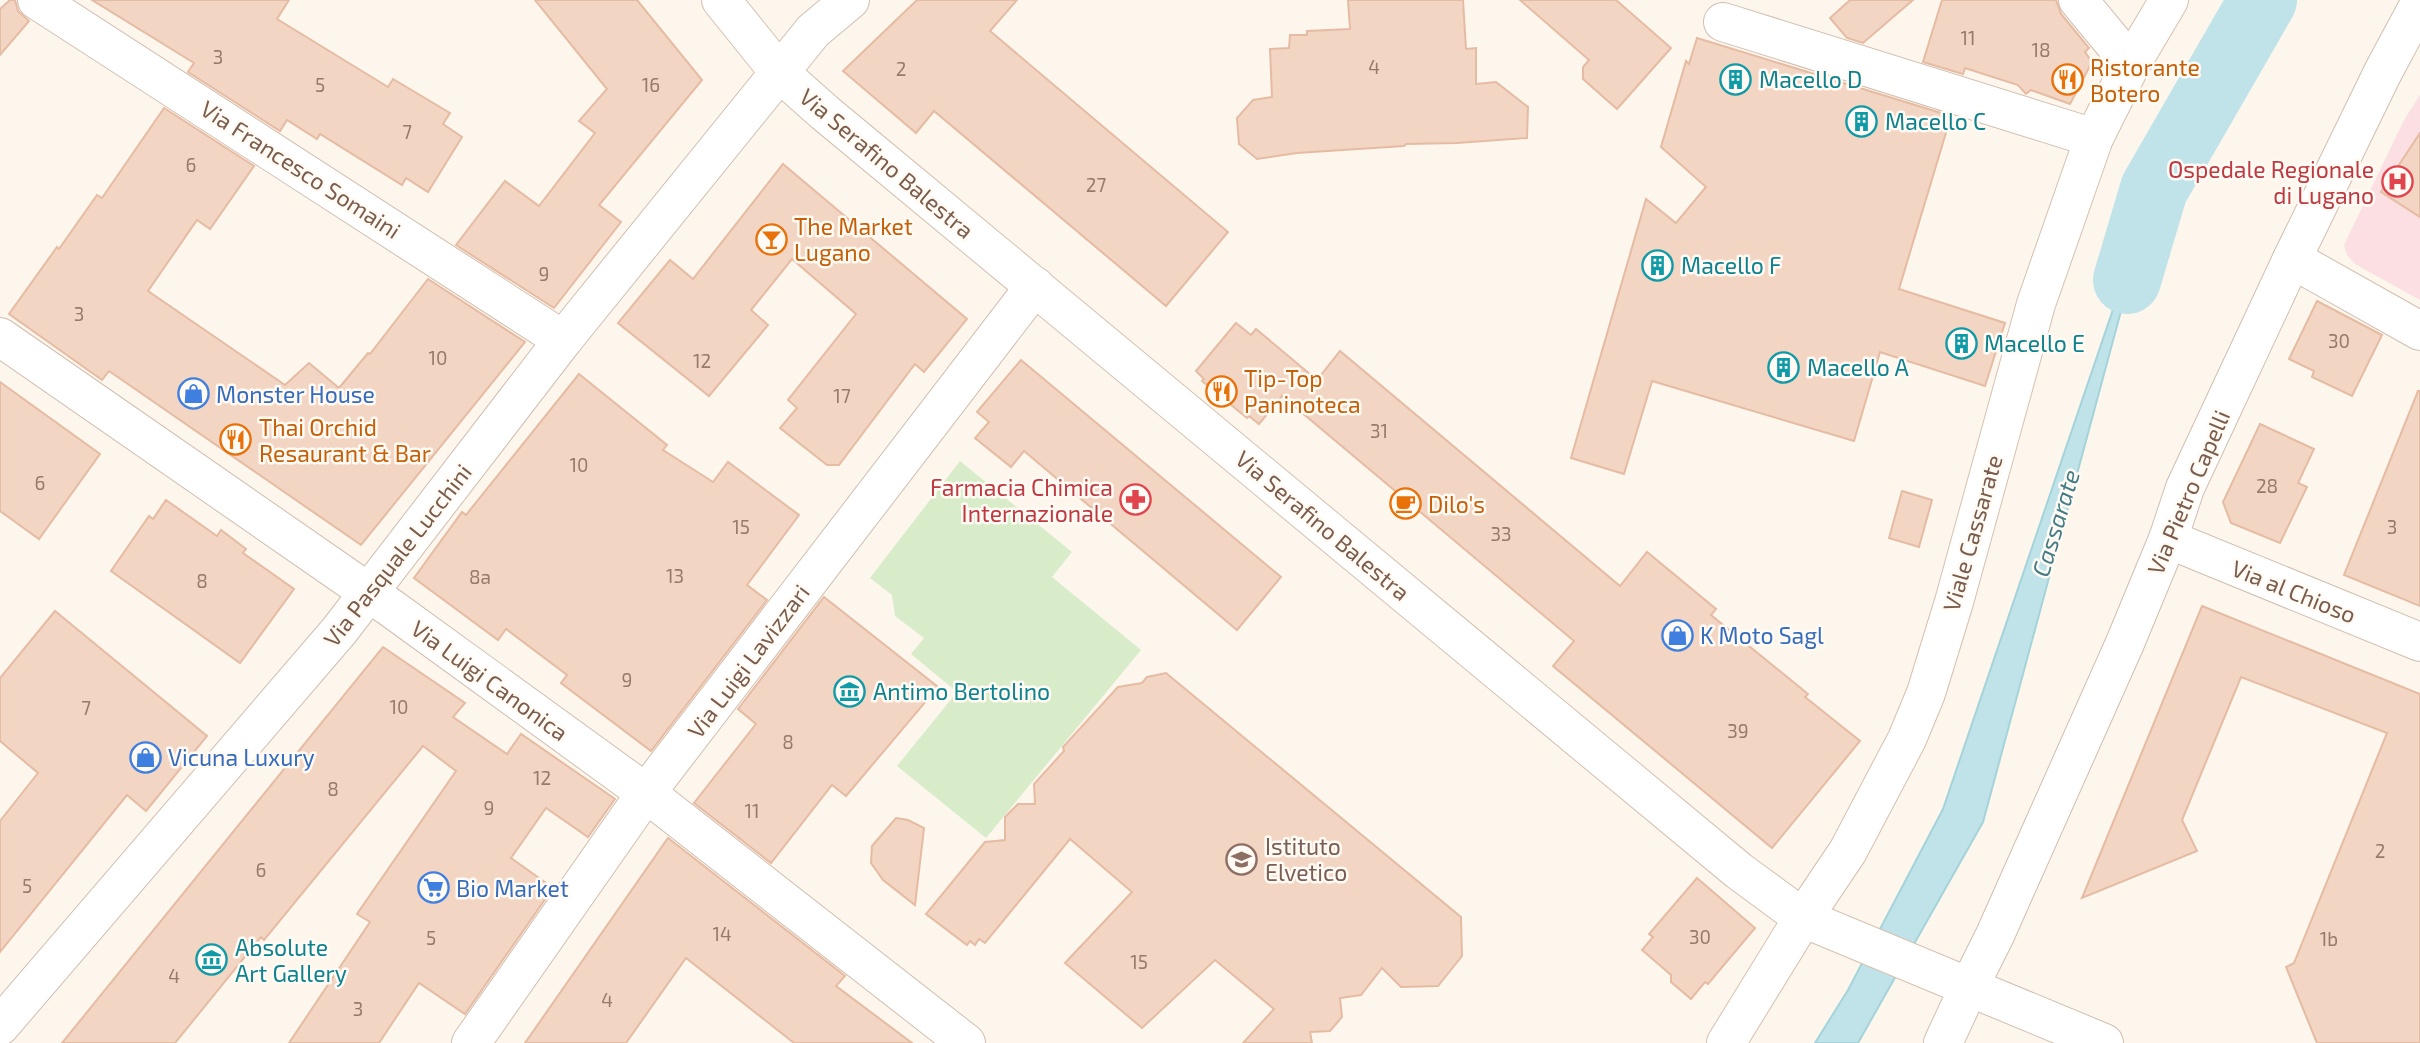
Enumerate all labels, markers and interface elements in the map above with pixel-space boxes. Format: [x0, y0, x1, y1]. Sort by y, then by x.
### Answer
house number: 11 [1960, 26, 1976, 49]
house number: 18 [2031, 38, 2051, 61]
house number: 3 [213, 45, 223, 68]
place label: Ristorante Botero [2090, 53, 2200, 107]
house number: 4 [1368, 55, 1380, 78]
house number: 2 [896, 57, 906, 80]
building icon: Macello D [1719, 62, 1753, 96]
restaurant icon: Ristorante Botero [2050, 63, 2084, 97]
place label: Macello D [1759, 65, 1862, 93]
house number: 5 [315, 73, 325, 96]
house number: 16 [642, 73, 660, 96]
street label: Via Serafino Balestra [794, 82, 980, 244]
street label: Via Francesco Somaini [196, 94, 406, 244]
building icon: Macello C [1845, 104, 1879, 138]
place label: Macello C [1885, 107, 1986, 135]
house number: 7 [402, 120, 412, 143]
house number: 6 [186, 153, 196, 176]
place label: Ospedale Regionale di Lugano [2168, 155, 2374, 209]
hospital icon: Ospedale Regionale di Lugano [2380, 165, 2414, 199]
house number: 27 [1086, 173, 1106, 196]
place label: The Market Lugano [794, 212, 913, 266]
bar icon: The Market Lugano [754, 222, 788, 256]
building icon: Macello F [1641, 248, 1675, 282]
place label: Macello F [1681, 251, 1781, 279]
house number: 9 [539, 262, 549, 285]
house number: 3 [74, 302, 84, 325]
building icon: Macello E [1944, 326, 1978, 360]
place label: Macello E [1984, 329, 2085, 357]
house number: 30 [2328, 329, 2350, 352]
house number: 10 [428, 346, 448, 369]
house number: 12 [693, 349, 711, 372]
building icon: Macello A [1767, 350, 1801, 384]
place label: Macello A [1807, 353, 1910, 381]
place label: Tip-Top Paninoteca [1244, 364, 1361, 418]
restaurant icon: Tip-Top Paninoteca [1204, 374, 1238, 408]
shop icon: Monster House [176, 377, 210, 411]
place label: Monster House [216, 380, 375, 408]
house number: 17 [833, 384, 851, 407]
street label: Via Pietro Capelli [2141, 406, 2235, 578]
place label: Thai Orchid Resaurant & Bar [259, 413, 431, 467]
house number: 31 [1370, 419, 1388, 442]
restaurant icon: Thai Orchid Resaurant & Bar [219, 423, 253, 457]
street label: Via Serafino Balestra [1230, 444, 1416, 606]
street label: Viale Cassarate [1936, 452, 2008, 614]
house number: 10 [569, 453, 589, 476]
street label: Via Pasquale Lucchini [317, 458, 477, 652]
water label: Cassarate [2025, 466, 2085, 580]
house number: 6 [35, 471, 45, 494]
place label: Farmacia Chimica Internazionale [930, 473, 1113, 527]
house number: 28 [2256, 474, 2278, 497]
pharmacy icon: Farmacia Chimica Internazionale [1119, 483, 1153, 517]
cafe icon: Dilo's [1388, 487, 1422, 521]
place label: Dilo's [1428, 490, 1485, 518]
house number: 15 [732, 515, 750, 538]
house number: 3 [2387, 515, 2397, 538]
house number: 33 [1490, 522, 1512, 545]
street label: Via al Chioso [2228, 553, 2360, 629]
house number: 13 [666, 564, 684, 587]
house number: 8a [469, 565, 491, 588]
house number: 8 [196, 569, 208, 592]
street label: Via Luigi Lavizzari [681, 579, 815, 743]
street label: Via Luigi Canonica [406, 614, 574, 746]
shop icon: K Moto Sagl [1660, 618, 1694, 652]
place label: K Moto Sagl [1700, 621, 1824, 649]
house number: 9 [622, 668, 632, 691]
museum icon: Antimo Bertolino [833, 674, 867, 708]
place label: Antimo Bertolino [873, 677, 1050, 705]
house number: 10 [389, 695, 409, 718]
house number: 7 [81, 696, 91, 719]
house number: 39 [1727, 719, 1749, 742]
house number: 8 [782, 730, 794, 753]
shop icon: Vicuna Luxury [128, 740, 162, 774]
place label: Vicuna Luxury [168, 743, 315, 771]
house number: 12 [533, 766, 551, 789]
house number: 8 [327, 777, 339, 800]
house number: 9 [484, 796, 494, 819]
house number: 11 [744, 799, 760, 822]
place label: Istituto Elvetico [1265, 832, 1347, 886]
house number: 2 [2375, 839, 2385, 862]
school or university icon: Istituto Elvetico [1225, 842, 1259, 876]
house number: 6 [256, 858, 266, 881]
supermarket icon: Bio Market [416, 871, 450, 905]
house number: 5 [22, 874, 32, 897]
place label: Bio Market [456, 874, 569, 902]
house number: 14 [712, 922, 732, 945]
house number: 30 [1689, 925, 1711, 948]
house number: 5 [426, 926, 436, 949]
house number: 1b [2320, 927, 2338, 950]
place label: Absolute Art Gallery [235, 933, 347, 987]
museum icon: Absolute Art Gallery [195, 943, 229, 977]
house number: 15 [1130, 950, 1148, 973]
house number: 4 [168, 964, 180, 987]
house number: 4 [601, 988, 613, 1011]
house number: 3 [353, 997, 363, 1020]

